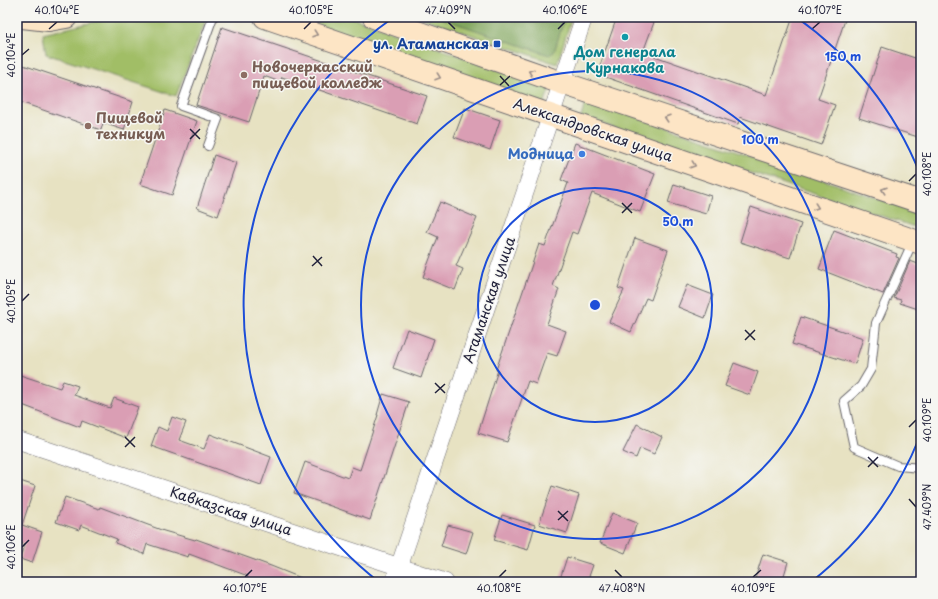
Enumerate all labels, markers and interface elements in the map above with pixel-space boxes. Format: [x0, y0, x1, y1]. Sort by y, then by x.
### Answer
text: 40.104°E [35, 2, 79, 17]
text: 40.105°E [289, 2, 333, 17]
text: 47.409°N [425, 2, 472, 17]
text: 40.106°E [542, 2, 588, 17]
text: 40.107°E [798, 2, 842, 17]
one-way arrow [312, 30, 319, 38]
marker: Дом генерала Курнакова [620, 32, 630, 42]
text: 40.104°E [3, 33, 18, 77]
place label: ул. Атаманская [373, 33, 489, 54]
marker: ул. Атаманская [492, 39, 502, 49]
place label: Дом генерала Курнакова [573, 41, 676, 78]
text: 150 m [825, 47, 861, 65]
place label: Новочеркасский пищевой колледж [252, 56, 382, 93]
one-way arrow [528, 68, 535, 77]
marker: Новочеркасский пищевой колледж [239, 70, 249, 80]
one-way arrow [434, 72, 441, 81]
street label: Александровская улица [511, 92, 676, 167]
place label: Пищевой техникум [96, 107, 165, 144]
one-way arrow [664, 114, 671, 123]
marker: Пищевой техникум [83, 121, 93, 131]
text: 100 m [741, 130, 779, 148]
place label: Модница [508, 143, 574, 164]
marker: Модница [577, 149, 587, 159]
text: 40.108°E [919, 152, 934, 196]
one-way arrow [690, 160, 697, 169]
one-way arrow [881, 186, 888, 194]
one-way arrow [813, 202, 820, 211]
text: 50 m [662, 212, 694, 230]
street label: Атаманская улица [457, 234, 520, 366]
text: 40.105°E [3, 279, 18, 323]
centre of rings [588, 298, 602, 312]
text: 40.109°E [919, 398, 934, 442]
street label: Кавказская улица [167, 481, 295, 540]
text: 47.409°N [919, 483, 934, 530]
text: 40.106°E [3, 524, 18, 570]
text: 40.107°E [223, 580, 267, 595]
text: 40.108°E [477, 580, 521, 595]
text: 47.408°N [599, 580, 646, 595]
text: 40.109°E [731, 580, 775, 595]

